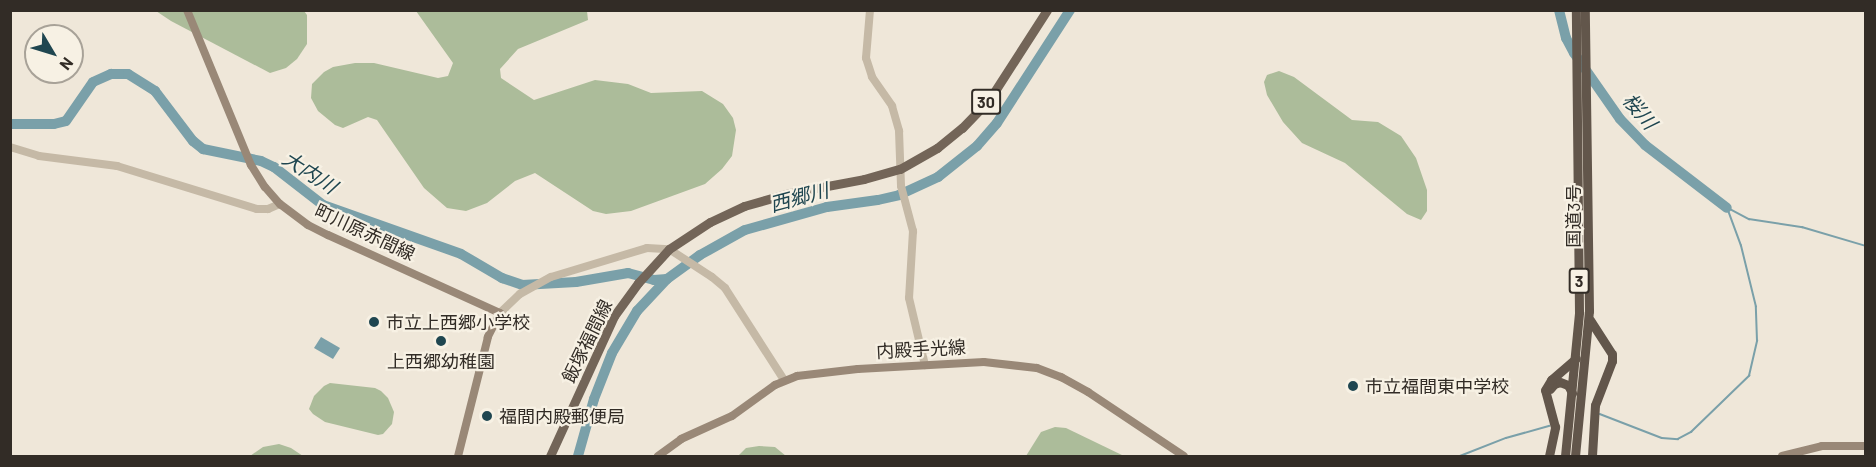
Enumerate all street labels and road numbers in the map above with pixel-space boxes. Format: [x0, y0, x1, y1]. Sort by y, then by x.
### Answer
road number: 30 [971, 89, 1001, 115]
street label: 国道3号 [1562, 184, 1584, 248]
street label: 町川原赤間線 [311, 199, 419, 265]
road number: 3 [1568, 268, 1590, 294]
street label: 飯塚福間線 [558, 296, 616, 386]
street label: 内殿手光線 [875, 336, 967, 362]

